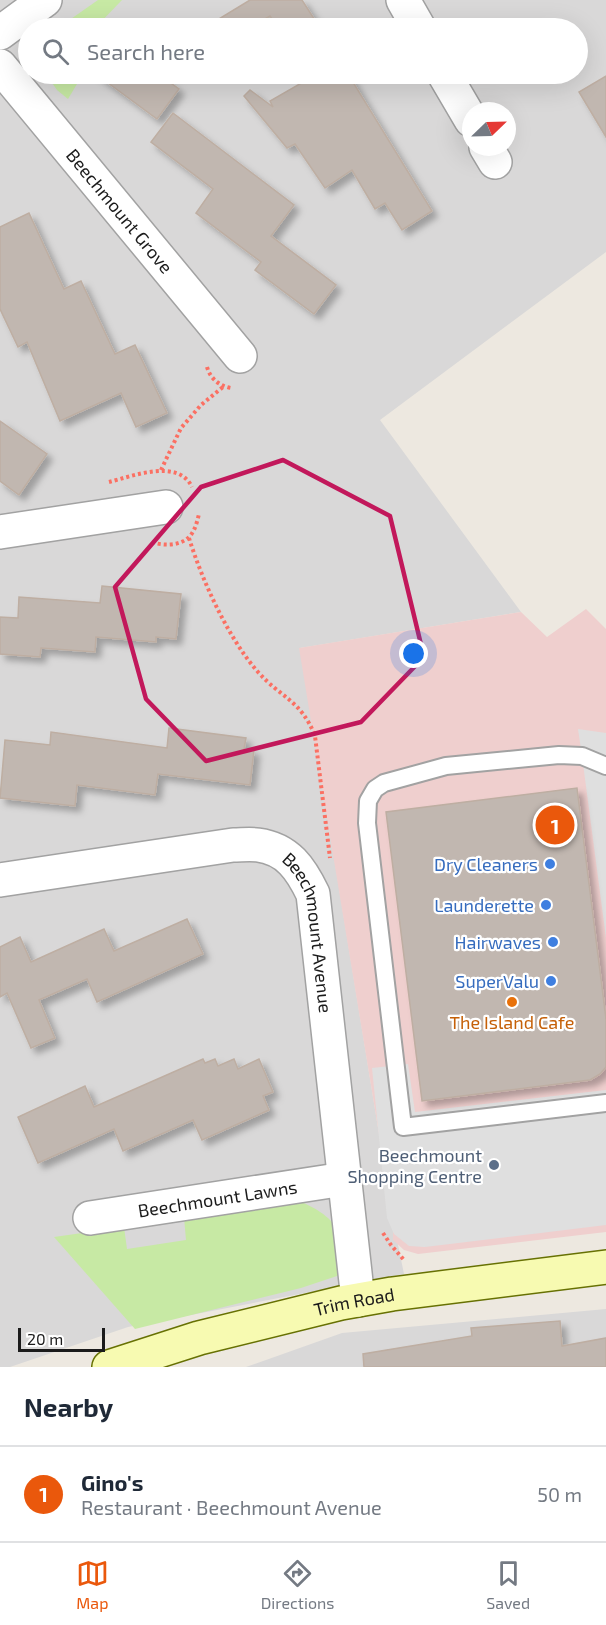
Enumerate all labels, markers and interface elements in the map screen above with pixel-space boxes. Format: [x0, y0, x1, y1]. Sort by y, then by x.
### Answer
search box [18, 18, 588, 84]
icon: search [39, 35, 72, 68]
text: Search here [87, 38, 205, 64]
north arrow [462, 102, 516, 156]
street label: Beechmount Grove [62, 144, 178, 278]
your location [399, 639, 428, 668]
pin: 1 [536, 802, 574, 848]
street label: Beechmount Avenue [278, 847, 337, 1014]
place label: Dry Cleaners [434, 853, 538, 875]
marker: Dry Cleaners [543, 857, 557, 871]
place label: Launderette [434, 894, 534, 916]
marker: Launderette [539, 898, 553, 912]
place label: Hairwaves [455, 931, 541, 953]
marker: Hairwaves [546, 935, 560, 949]
place label: SuperValu [455, 970, 539, 992]
marker: SuperValu [544, 974, 558, 988]
marker: The Island Cafe [505, 995, 519, 1009]
place label: The Island Cafe [450, 1011, 574, 1033]
place label: Beechmount Shopping Centre [347, 1144, 482, 1187]
marker: Beechmount Shopping Centre [487, 1158, 501, 1172]
street label: Beechmount Lawns [136, 1175, 299, 1222]
street label: Trim Road [311, 1283, 396, 1320]
scale bar [18, 1325, 105, 1352]
text: 20 m [27, 1329, 63, 1348]
text: Nearby [24, 1391, 113, 1422]
text: Gino's [81, 1469, 143, 1495]
text: 1 [39, 1482, 48, 1506]
text: 50 m [537, 1482, 582, 1506]
text: Restaurant · Beechmount Avenue [81, 1495, 382, 1519]
tab: Map [76, 1557, 109, 1612]
tab: Directions [261, 1557, 334, 1612]
tab: Saved [486, 1557, 530, 1612]

